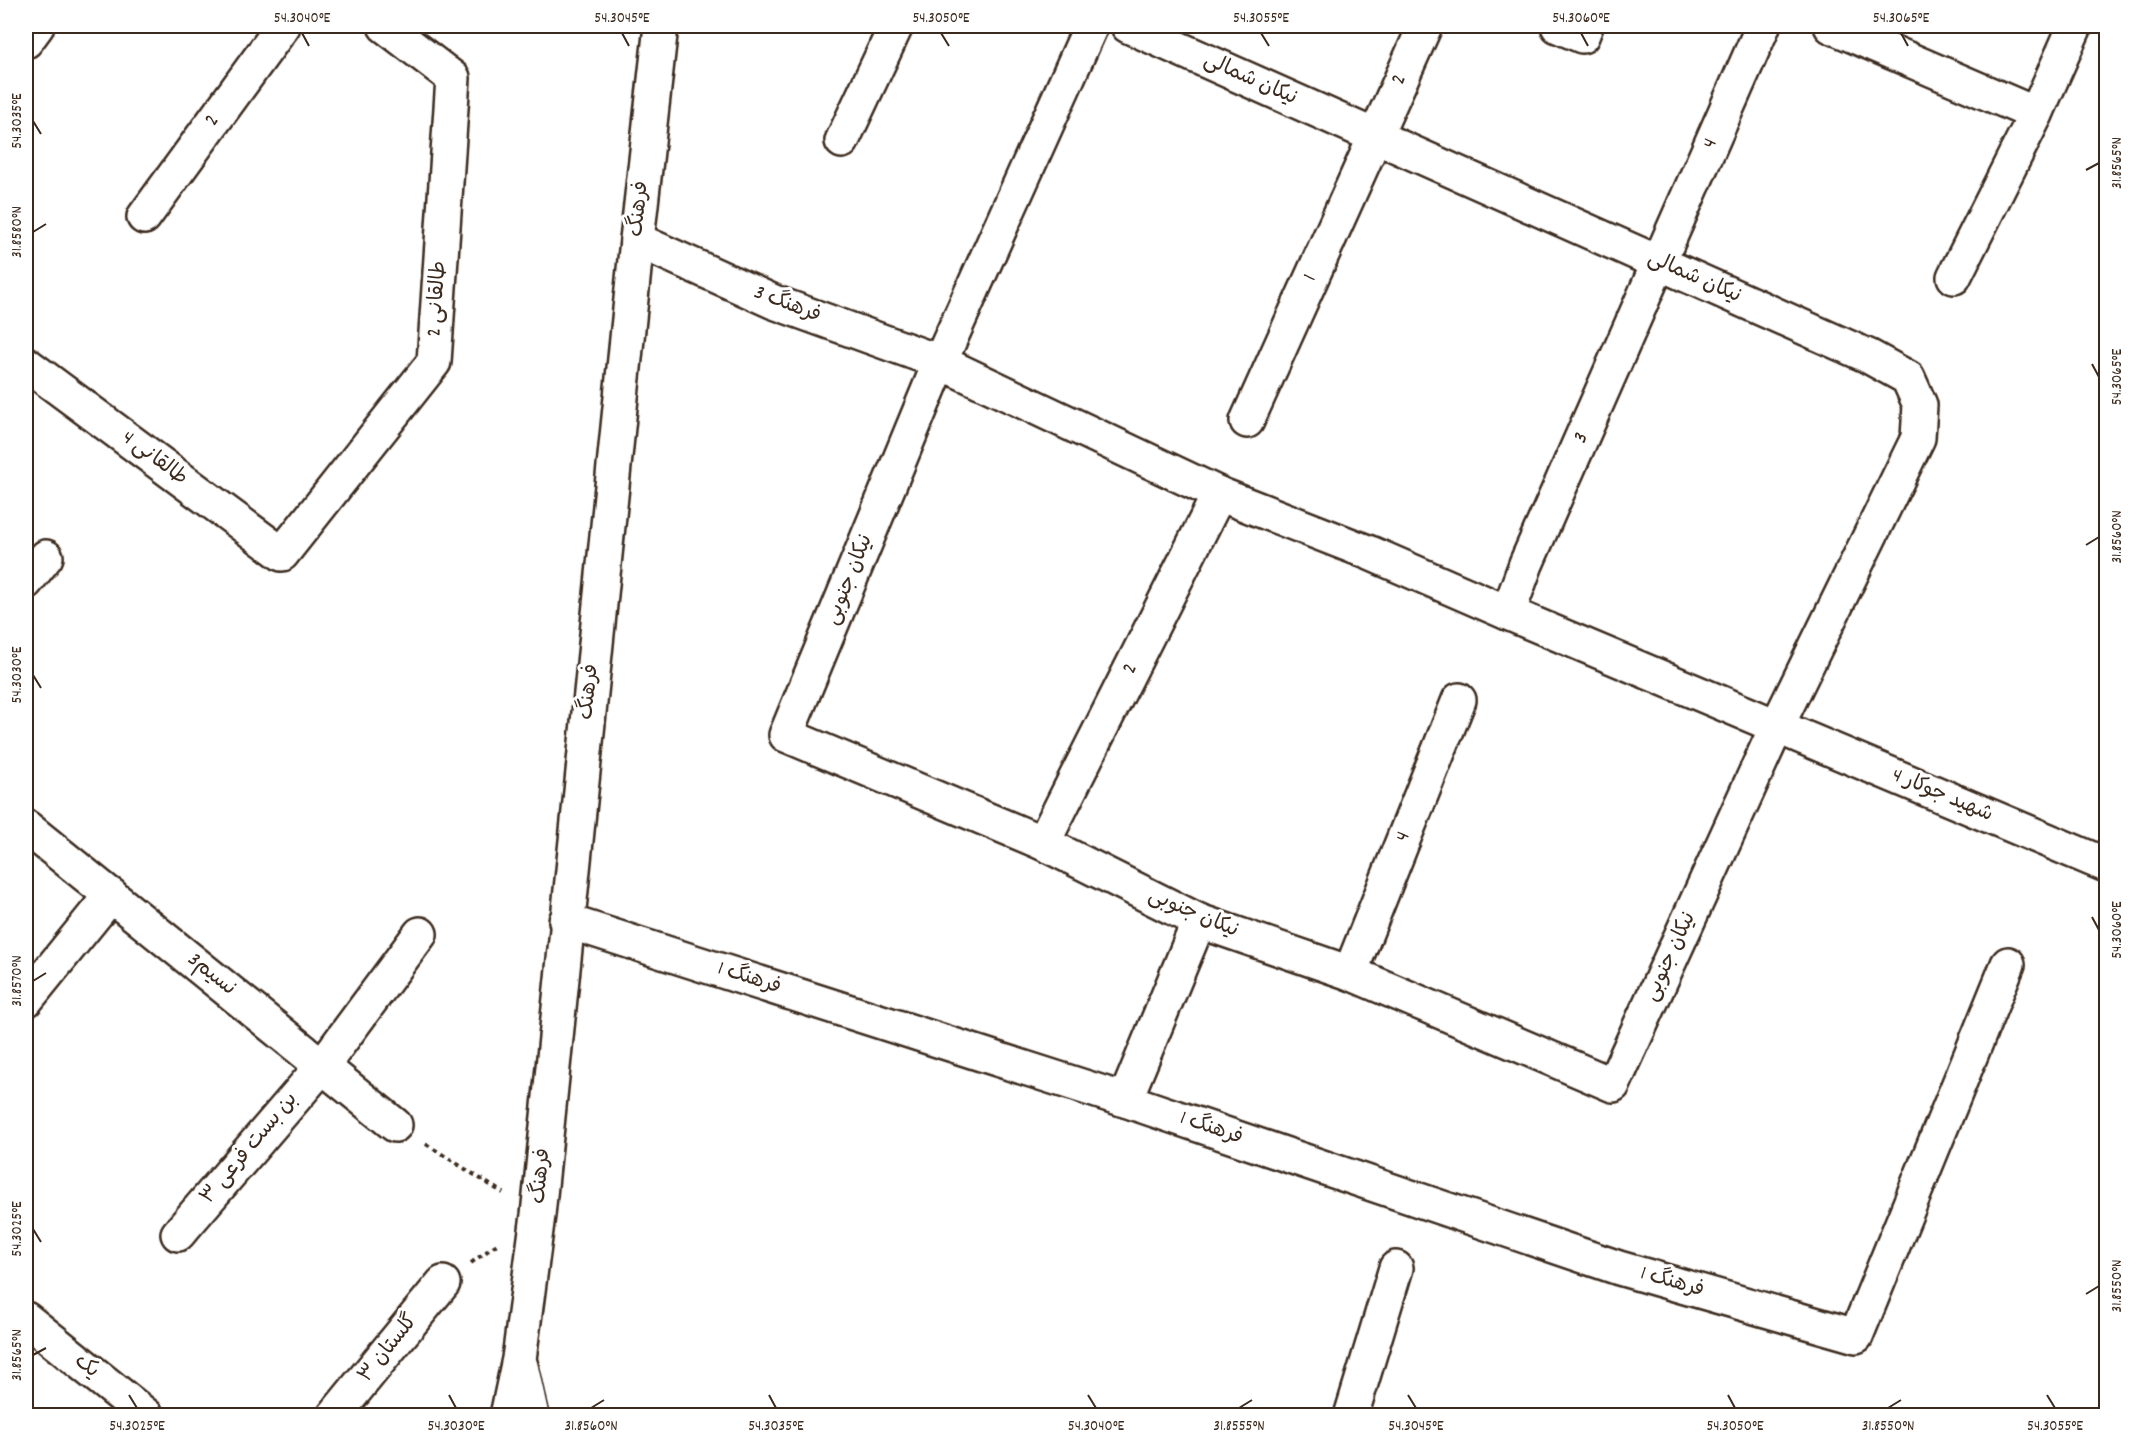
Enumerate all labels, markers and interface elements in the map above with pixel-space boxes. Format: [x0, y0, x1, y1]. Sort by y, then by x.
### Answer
text: 54.3040°E [274, 8, 330, 30]
text: 54.3045°E [594, 8, 650, 30]
text: 54.3050°E [912, 8, 970, 30]
text: 54.3055°E [1233, 8, 1289, 30]
text: 54.3060°E [1552, 8, 1610, 30]
text: 54.3065°E [1873, 8, 1929, 30]
street label: نیکان شمالی [1198, 46, 1302, 114]
street label: 2 [1384, 70, 1416, 90]
text: 54.3035°E [7, 93, 29, 149]
street label: 2 [198, 108, 228, 134]
street label: 4 [1696, 134, 1726, 154]
text: 31.8565°N [2107, 137, 2129, 189]
street label: فرهنگ [622, 180, 658, 238]
text: 31.8580°N [7, 206, 29, 258]
street label: نیکان شمالی [1642, 244, 1746, 312]
street label: طالقانی 2 [420, 260, 456, 338]
street label: 1 [1296, 270, 1326, 286]
street label: فرهنگ 3 [749, 278, 825, 332]
text: 54.3065°E [2107, 349, 2129, 405]
street label: طالقانی 4 [115, 424, 193, 494]
street label: 3 [1566, 428, 1598, 448]
text: 31.8560°N [2107, 510, 2129, 564]
street label: نیکان جنوبی [818, 530, 882, 630]
text: 54.3030°E [7, 646, 29, 703]
street label: 2 [1116, 658, 1146, 680]
street label: فرهنگ [572, 663, 608, 721]
street label: شهید جوکار 4 [1887, 761, 1997, 831]
street label: 4 [1388, 827, 1420, 847]
street label: نیکان جنوبی [1143, 882, 1243, 946]
text: 54.3060°E [2107, 901, 2129, 959]
street label: نیکان جنوبی [1637, 907, 1705, 1007]
street label: نسیم3 [180, 946, 242, 1004]
text: 31.8570°N [7, 955, 29, 1007]
street label: فرهنگ 1 [713, 955, 785, 1003]
street label: بن بست فرعی ۳ [194, 1086, 306, 1212]
street label: فرهنگ 1 [1175, 1104, 1247, 1154]
street label: فرهنگ [525, 1147, 559, 1205]
text: 54.3025°E [7, 1201, 29, 1257]
street label: فرهنگ 1 [1637, 1260, 1707, 1306]
text: 31.8550°N [2107, 1260, 2129, 1312]
street label: گلستان ۳ [352, 1308, 426, 1390]
text: 31.8565°N [7, 1329, 29, 1381]
street label: یک [67, 1348, 105, 1386]
text: 54.3025°E [109, 1416, 165, 1438]
text: 54.3030°E [428, 1416, 485, 1438]
text: 31.8560°N [564, 1416, 618, 1438]
text: 54.3035°E [748, 1416, 804, 1438]
text: 54.3040°E [1068, 1416, 1124, 1438]
text: 31.8555°N [1213, 1416, 1265, 1438]
text: 54.3045°E [1388, 1416, 1444, 1438]
text: 54.3050°E [1706, 1416, 1764, 1438]
text: 31.8550°N [1862, 1416, 1914, 1438]
text: 54.3055°E [2027, 1416, 2083, 1438]

